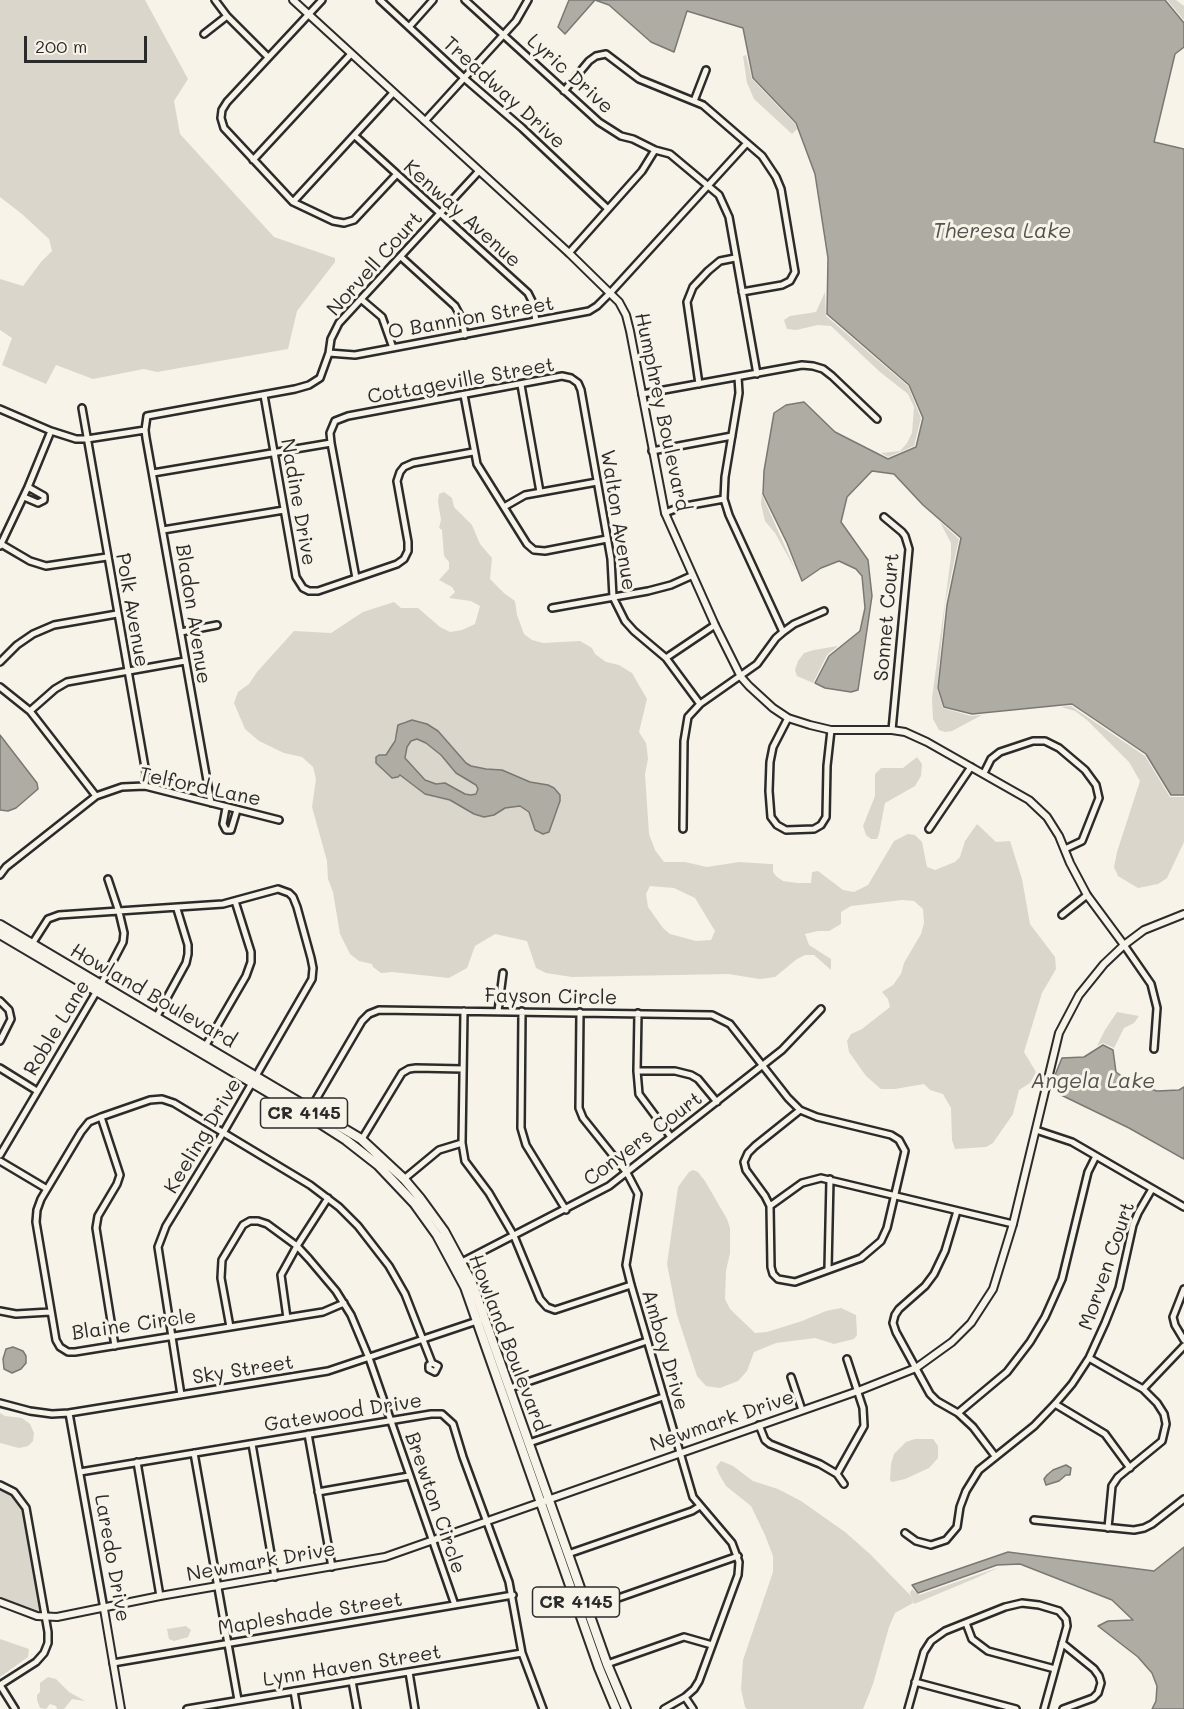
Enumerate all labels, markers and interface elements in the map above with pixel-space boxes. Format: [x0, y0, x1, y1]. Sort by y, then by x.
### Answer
scale bar [27, 24, 150, 62]
street label: Lyric Drive [522, 29, 618, 119]
street label: Treadway Drive [438, 32, 570, 154]
text: 200 m [35, 34, 87, 58]
street label: Kenway Avenue [398, 155, 526, 273]
street label: Norvell Court [322, 207, 428, 321]
water label: Theresa Lake [933, 219, 1071, 245]
street label: O Bannion Street [386, 292, 556, 344]
street label: Humphrey Boulevard [629, 311, 695, 513]
street label: Cottageville Street [366, 353, 556, 409]
street label: Nadine Drive [275, 437, 321, 567]
street label: Walton Avenue [595, 448, 641, 592]
street label: Bladon Avenue [170, 542, 216, 686]
street label: Polk Avenue [110, 551, 154, 669]
street label: Sonnet Court [869, 552, 905, 682]
street label: Telford Lane [137, 762, 263, 812]
street label: Howland Boulevard [66, 939, 240, 1053]
street label: Roble Lane [19, 976, 95, 1080]
street label: Fayson Circle [484, 984, 618, 1010]
water label: Angela Lake [1031, 1069, 1155, 1095]
street label: Keeling Drive [159, 1074, 247, 1198]
street label: Conyers Court [579, 1087, 707, 1191]
road number: CR 4145 [260, 1098, 348, 1128]
street label: Morven Court [1074, 1199, 1140, 1333]
street label: Howland Boulevard [463, 1251, 553, 1435]
street label: Amboy Drive [636, 1287, 694, 1413]
street label: Blaine Circle [70, 1304, 198, 1346]
street label: Sky Street [191, 1350, 295, 1390]
street label: Newmark Drive [647, 1385, 797, 1457]
street label: Gatewood Drive [262, 1389, 424, 1437]
street label: Brewton Circle [400, 1429, 470, 1577]
street label: Laredo Drive [89, 1492, 135, 1624]
street label: Newmark Drive [185, 1537, 337, 1587]
road number: CR 4145 [532, 1587, 620, 1617]
street label: Mapleshade Street [216, 1588, 404, 1640]
street label: Lynn Haven Street [261, 1640, 443, 1692]

